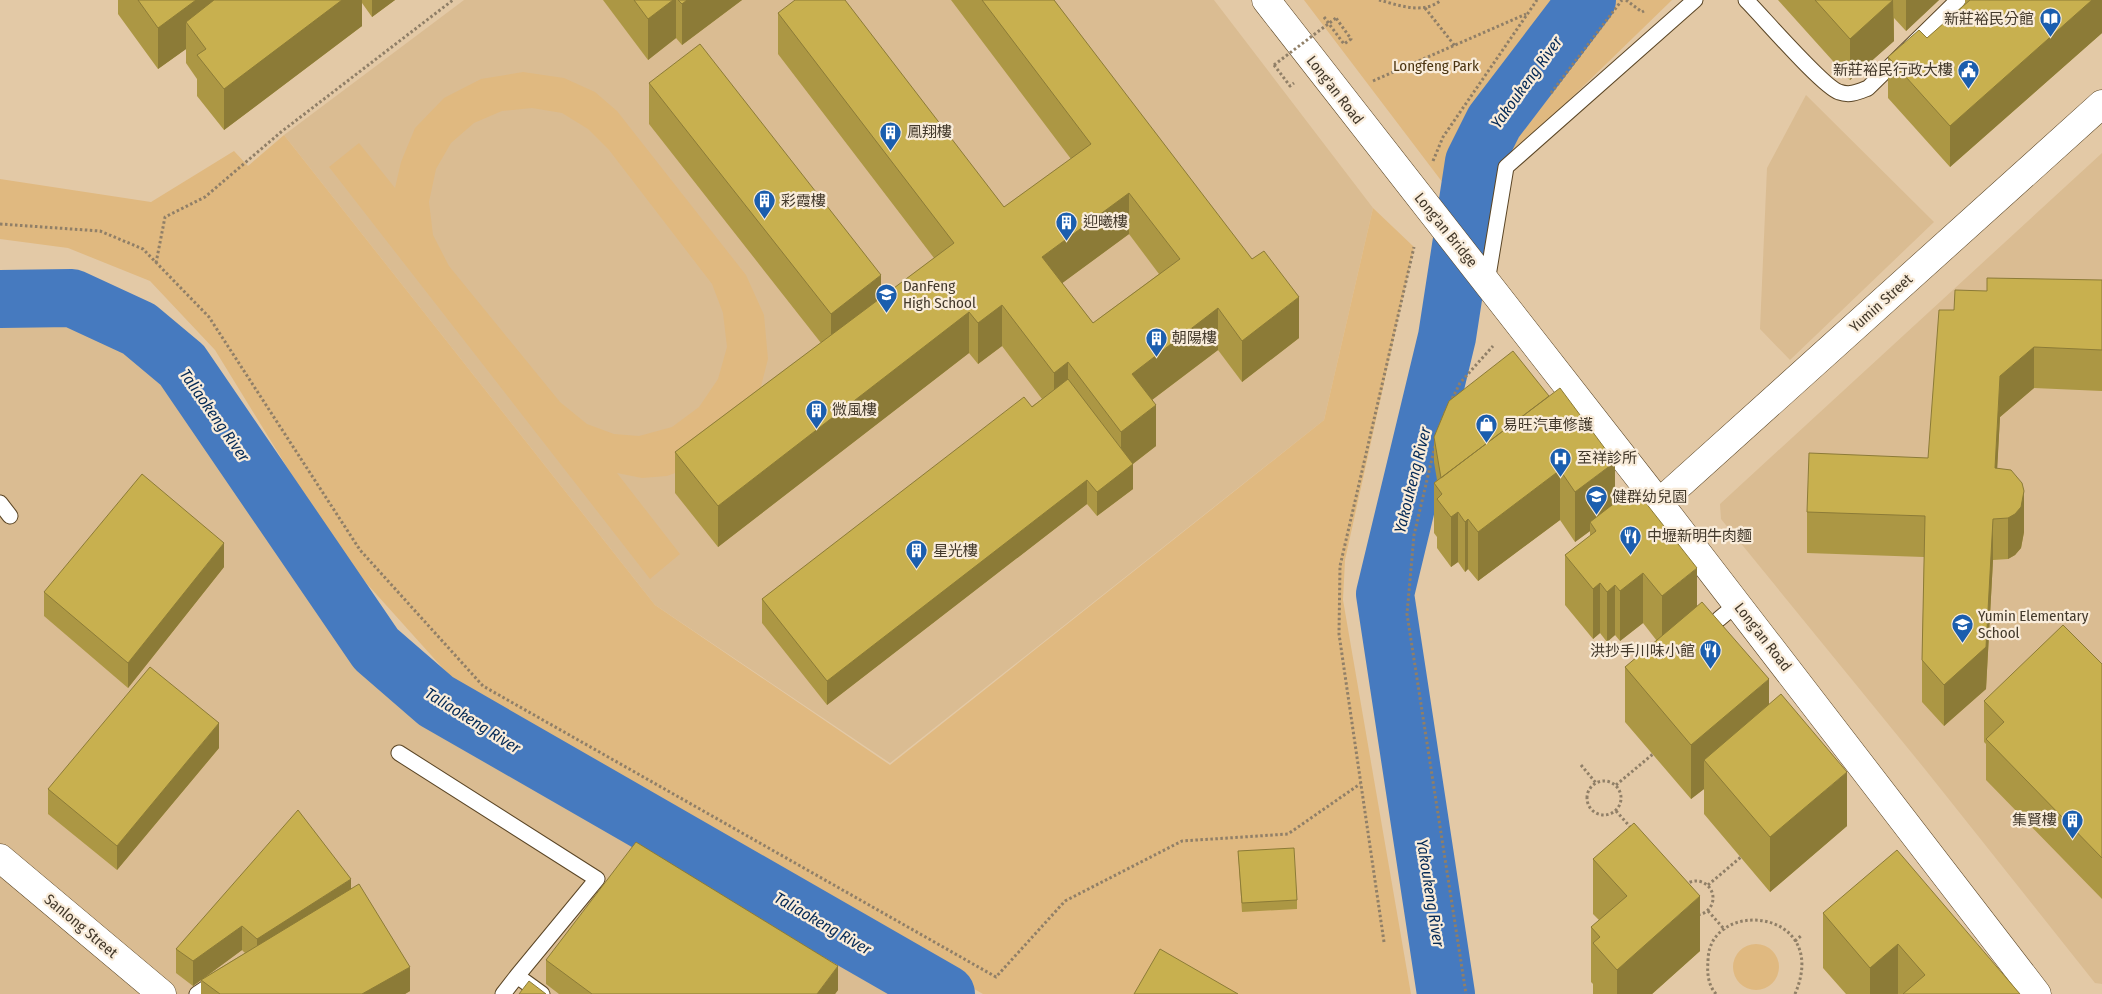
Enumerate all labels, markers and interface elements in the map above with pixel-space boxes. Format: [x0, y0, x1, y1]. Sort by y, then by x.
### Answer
library icon: 新莊裕民分館 [2038, 7, 2062, 38]
place label: 新莊裕民分館 [1944, 10, 2034, 28]
water label: Yakoukeng River [1487, 32, 1566, 132]
street label: Long'an Road [1303, 52, 1367, 128]
park label: Longfeng Park [1393, 57, 1479, 75]
public building icon: 新莊裕民行政大樓 [1957, 58, 1981, 89]
place label: 新莊裕民行政大樓 [1833, 61, 1953, 79]
building icon: 鳳翔樓 [879, 120, 903, 151]
place label: 鳳翔樓 [907, 123, 952, 141]
building icon: 彩霞樓 [753, 189, 777, 220]
street label: Long'an Bridge [1411, 189, 1481, 271]
place label: 彩霞樓 [781, 192, 826, 210]
building icon: 迎曦樓 [1055, 210, 1079, 241]
place label: 迎曦樓 [1083, 213, 1128, 231]
street label: Yumin Street [1846, 270, 1916, 336]
place label: DanFeng High School [903, 277, 976, 312]
school or university icon: DanFeng High School [875, 283, 899, 314]
building icon: 朝陽樓 [1144, 326, 1168, 357]
place label: 朝陽樓 [1172, 329, 1217, 347]
water label: Taliaokeng River [176, 365, 254, 466]
building icon: 微風樓 [804, 398, 828, 429]
place label: 微風樓 [832, 401, 877, 419]
shop icon: 易旺汽車修護 [1475, 413, 1499, 444]
place label: 易旺汽車修護 [1503, 416, 1593, 434]
water label: Yakoukeng River [1390, 425, 1435, 535]
hospital icon: 至祥診所 [1549, 446, 1573, 477]
place label: 至祥診所 [1577, 449, 1637, 467]
school or university icon: 健群幼兒園 [1584, 485, 1608, 516]
place label: 健群幼兒園 [1612, 488, 1687, 506]
restaurant icon: 中壢新明牛肉麵 [1619, 524, 1643, 555]
place label: 中壢新明牛肉麵 [1647, 527, 1752, 545]
building icon: 星光樓 [905, 539, 929, 570]
place label: 星光樓 [933, 542, 978, 560]
street label: Long'an Road [1731, 599, 1795, 675]
place label: Yumin Elementary School [1978, 607, 2089, 642]
school or university icon: Yumin Elementary School [1950, 613, 1974, 644]
restaurant icon: 洪抄手川味小館 [1699, 639, 1723, 670]
place label: 洪抄手川味小館 [1590, 642, 1695, 660]
water label: Taliaokeng River [422, 684, 524, 757]
building icon: 集賢樓 [2061, 808, 2085, 839]
place label: 集賢樓 [2012, 811, 2057, 829]
water label: Yakoukeng River [1413, 838, 1448, 949]
water label: Taliaokeng River [771, 888, 875, 959]
street label: Sanlong Street [41, 890, 121, 962]

